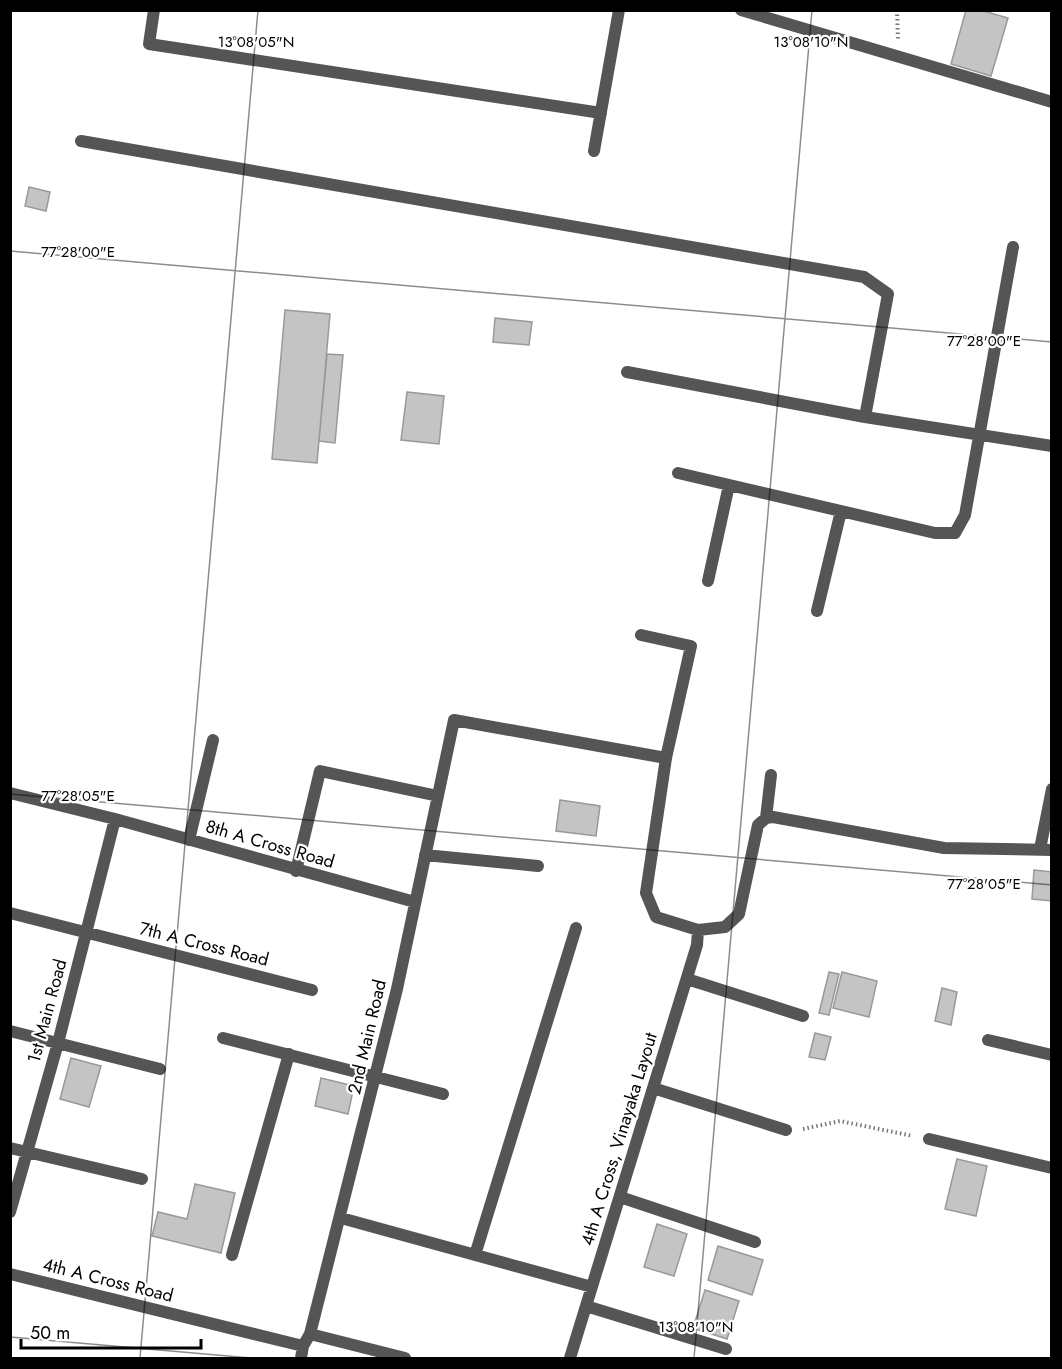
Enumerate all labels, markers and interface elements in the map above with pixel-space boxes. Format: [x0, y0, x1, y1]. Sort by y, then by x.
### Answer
text: 13°08'05"N [218, 31, 294, 53]
text: 13°08'10"N [774, 31, 848, 53]
text: 77°28'00"E [41, 241, 115, 263]
text: 77°28'00"E [947, 330, 1021, 352]
text: 77°28'05"E [41, 785, 115, 807]
street label: 8th A Cross Road [202, 813, 338, 875]
text: 77°28'05"E [947, 873, 1021, 895]
street label: 7th A Cross Road [136, 915, 272, 973]
street label: 1st Main Road [21, 956, 73, 1066]
street label: 2nd Main Road [341, 977, 393, 1097]
street label: 4th A Cross, Vinayaka Layout [574, 1029, 664, 1249]
street label: 4th A Cross Road [40, 1251, 176, 1309]
scale bar [21, 1312, 201, 1350]
text: 13°08'10"N [659, 1316, 733, 1338]
text: 50 m [30, 1320, 70, 1346]

